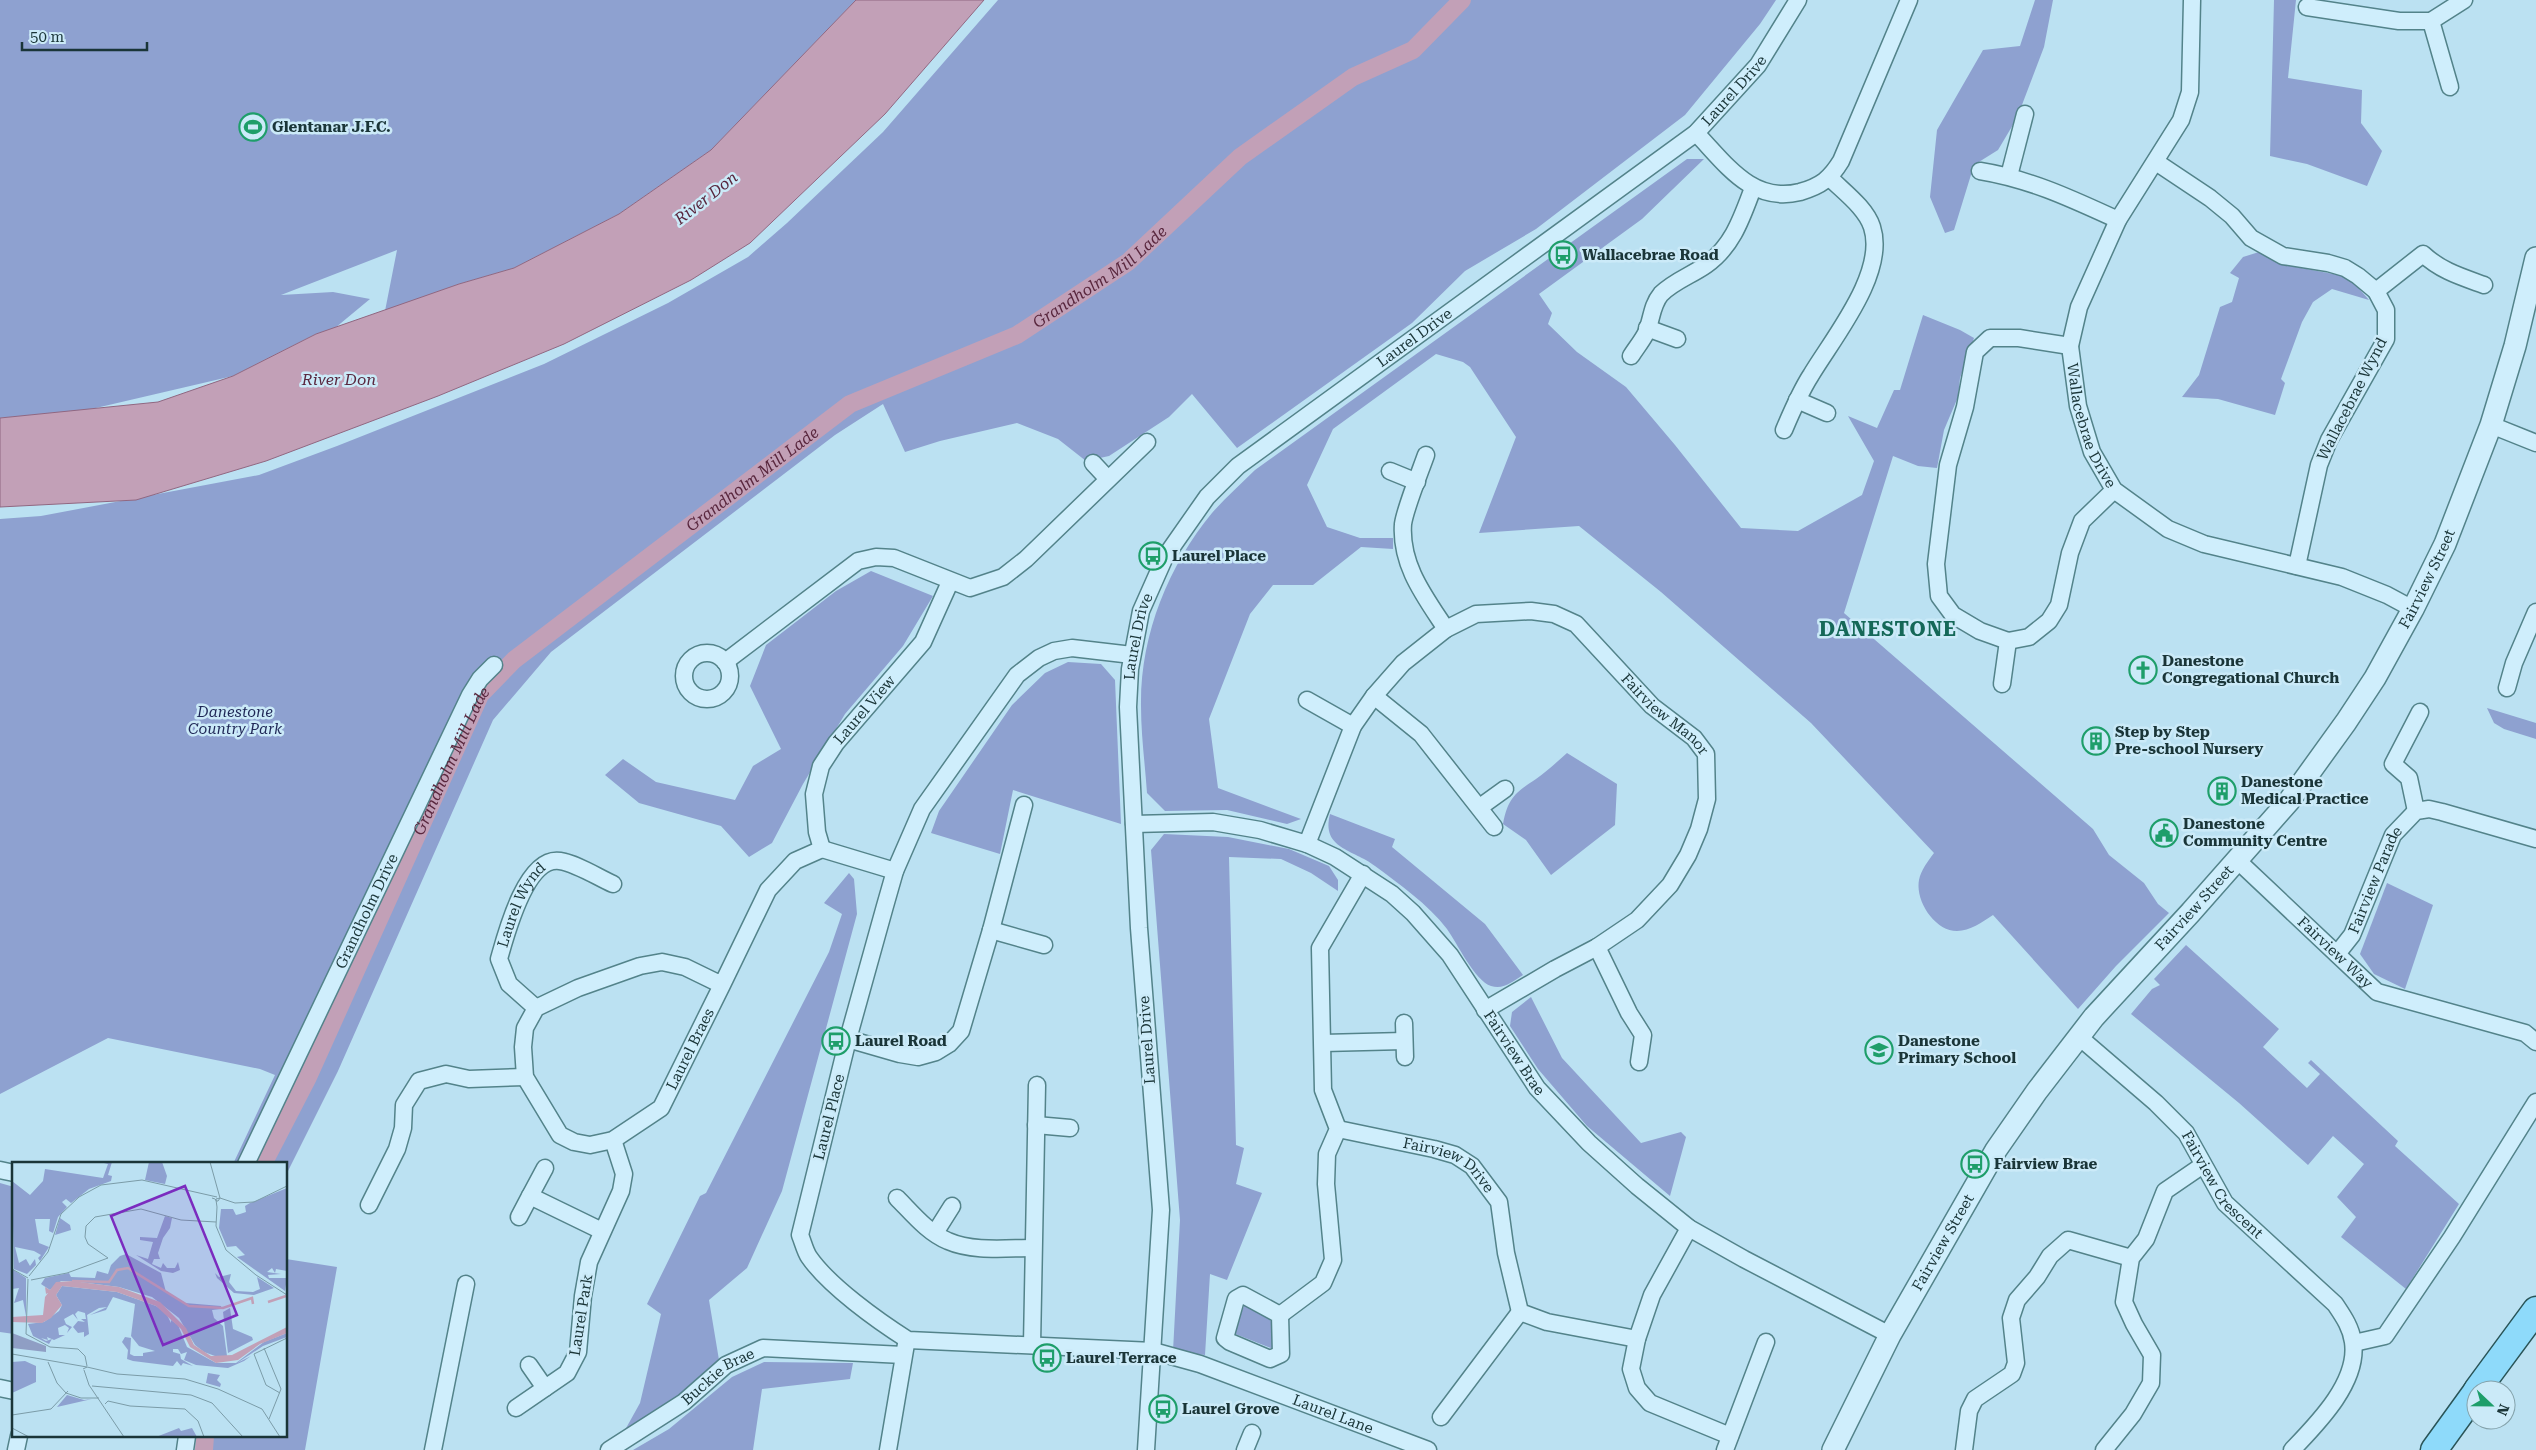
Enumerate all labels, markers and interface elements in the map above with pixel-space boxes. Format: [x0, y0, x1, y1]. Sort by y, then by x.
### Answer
scale bar [22, 20, 148, 52]
text: 50 m [30, 28, 65, 46]
street label: Laurel Drive [1698, 52, 1770, 130]
sports icon: Glentanar J.F.C. [238, 112, 268, 142]
place label: Glentanar J.F.C. [272, 118, 391, 136]
water label: River Don [670, 168, 741, 229]
water label: Grandholm Mill Lade [1029, 222, 1170, 332]
bus stop icon: Wallacebrae Road [1548, 240, 1578, 270]
place label: Wallacebrae Road [1582, 246, 1719, 264]
street label: Laurel Drive [1373, 304, 1456, 371]
street label: Wallacebrae Wynd [2313, 334, 2391, 463]
street label: Wallacebrae Drive [2063, 362, 2120, 491]
water label: River Don [301, 370, 376, 389]
water label: Grandholm Mill Lade [682, 422, 822, 535]
street label: Fairview Street [2395, 526, 2459, 632]
bus stop icon: Laurel Place [1138, 541, 1168, 571]
place label: Laurel Place [1172, 547, 1266, 565]
street label: Laurel Drive [1120, 590, 1157, 680]
district label: DANESTONE [1819, 617, 1957, 641]
place label: Danestone Congregational Church [2162, 652, 2339, 687]
church icon: Danestone Congregational Church [2128, 655, 2158, 685]
street label: Fairview Manor [1617, 670, 1712, 758]
street label: Laurel View [830, 671, 900, 748]
water label: Grandholm Mill Lade [409, 682, 493, 838]
park label: Danestone Country Park [188, 703, 283, 738]
place label: Step by Step Pre-school Nursery [2115, 723, 2263, 758]
building icon: Step by Step Pre-school Nursery [2081, 726, 2111, 756]
place label: Danestone Medical Practice [2241, 773, 2369, 808]
building icon: Danestone Medical Practice [2207, 776, 2237, 806]
place label: Danestone Community Centre [2183, 815, 2328, 850]
public building icon: Danestone Community Centre [2149, 818, 2179, 848]
street label: Fairview Parade [2345, 822, 2406, 936]
street label: Grandholm Drive [332, 851, 402, 972]
street label: Laurel Wynd [494, 858, 549, 950]
street label: Fairview Street [2151, 861, 2237, 954]
street label: Fairview Way [2294, 913, 2377, 992]
street label: Laurel Drive [1135, 995, 1159, 1085]
street label: Laurel Braes [662, 1005, 718, 1093]
street label: Fairview Brae [1480, 1007, 1548, 1099]
bus stop icon: Laurel Road [821, 1026, 851, 1056]
place label: Laurel Road [855, 1032, 947, 1050]
place label: Danestone Primary School [1898, 1032, 2016, 1067]
school or university icon: Danestone Primary School [1864, 1035, 1894, 1065]
street label: Laurel Place [810, 1072, 848, 1162]
street label: Fairview Crescent [2178, 1128, 2267, 1243]
street label: Fairview Drive [1401, 1134, 1498, 1196]
bus stop icon: Fairview Brae [1960, 1149, 1990, 1179]
place label: Fairview Brae [1994, 1155, 2098, 1173]
inset map [12, 1162, 288, 1438]
street label: Fairview Street [1908, 1191, 1978, 1294]
street label: Laurel Park [566, 1272, 596, 1357]
bus stop icon: Laurel Terrace [1032, 1343, 1062, 1373]
street label: Buckie Brae [678, 1344, 757, 1409]
place label: Laurel Terrace [1066, 1349, 1177, 1367]
north arrow [2466, 1380, 2516, 1430]
street label: Laurel Lane [1290, 1391, 1376, 1438]
bus stop icon: Laurel Grove [1148, 1394, 1178, 1424]
place label: Laurel Grove [1182, 1400, 1280, 1418]
text: N [2494, 1402, 2512, 1418]

